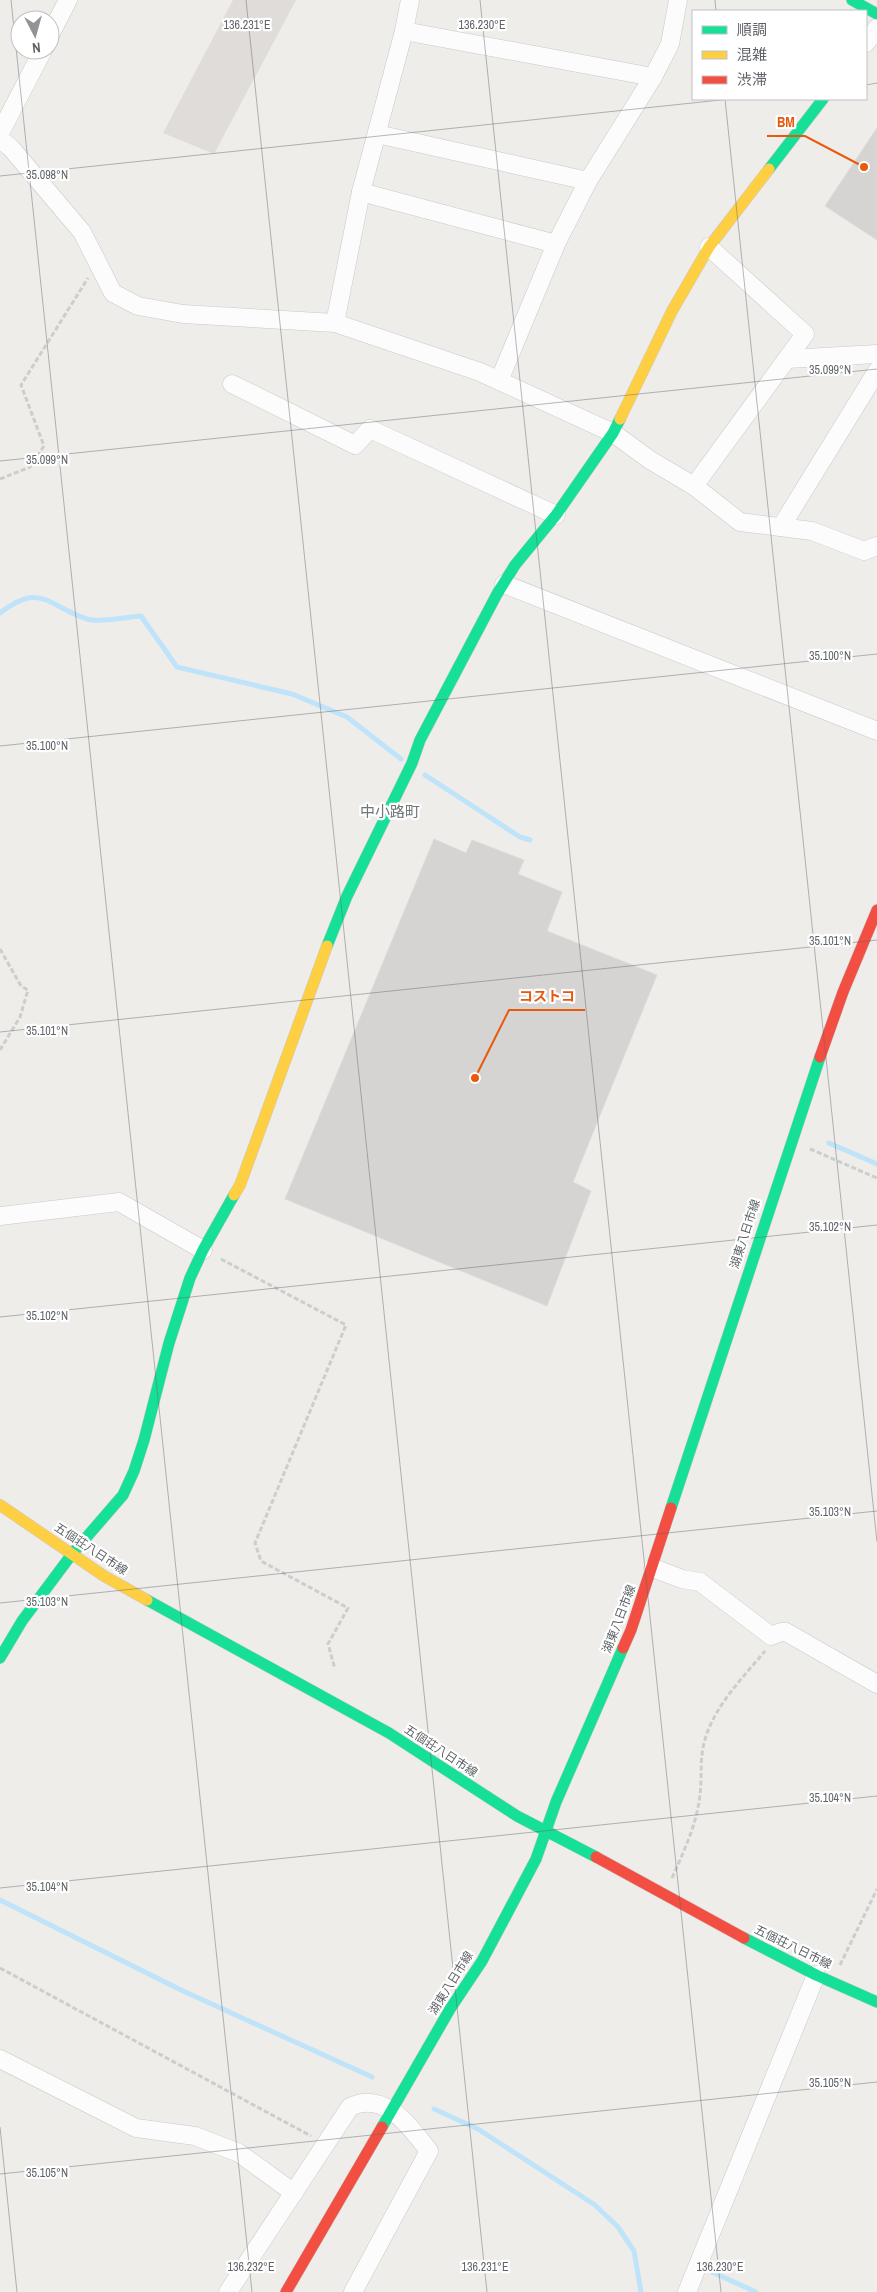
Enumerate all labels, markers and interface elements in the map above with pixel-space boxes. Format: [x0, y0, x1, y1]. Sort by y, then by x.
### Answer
north arrow [10, 10, 60, 60]
legend [692, 10, 867, 100]
text: 136.231°E [224, 17, 270, 33]
text: 136.230°E [459, 17, 505, 33]
text: 順調 [737, 19, 767, 40]
text: N [31, 39, 41, 57]
text: 混雑 [737, 44, 767, 65]
text: 渋滞 [737, 69, 767, 90]
callout: BM [767, 107, 805, 136]
text: BM [777, 113, 795, 131]
text: 35.098°N [26, 167, 68, 183]
text: 35.099°N [809, 362, 851, 378]
text: 35.099°N [26, 452, 68, 468]
text: 35.100°N [809, 648, 851, 664]
text: 35.100°N [26, 738, 68, 754]
district label: 中小路町 [360, 801, 420, 822]
text: 35.101°N [809, 933, 851, 949]
callout: コストコ [509, 981, 585, 1010]
text: コストコ [519, 987, 575, 1005]
text: 35.101°N [26, 1023, 68, 1039]
street label: 湖東八日市線 [726, 1197, 764, 1271]
text: 35.102°N [809, 1219, 851, 1235]
text: 35.102°N [26, 1308, 68, 1324]
text: 35.103°N [809, 1504, 851, 1520]
street label: 五個荘八日市線 [51, 1519, 131, 1579]
street label: 湖東八日市線 [599, 1583, 639, 1655]
text: 35.103°N [26, 1594, 68, 1610]
street label: 五個荘八日市線 [401, 1721, 481, 1781]
text: 35.104°N [809, 1790, 851, 1806]
text: 35.104°N [26, 1879, 68, 1895]
street label: 五個荘八日市線 [752, 1921, 834, 1973]
street label: 湖東八日市線 [425, 1948, 477, 2018]
text: 35.105°N [809, 2075, 851, 2091]
text: 35.105°N [26, 2165, 68, 2181]
text: 136.232°E [228, 2259, 274, 2275]
text: 136.231°E [462, 2259, 508, 2275]
text: 136.230°E [697, 2259, 743, 2275]

